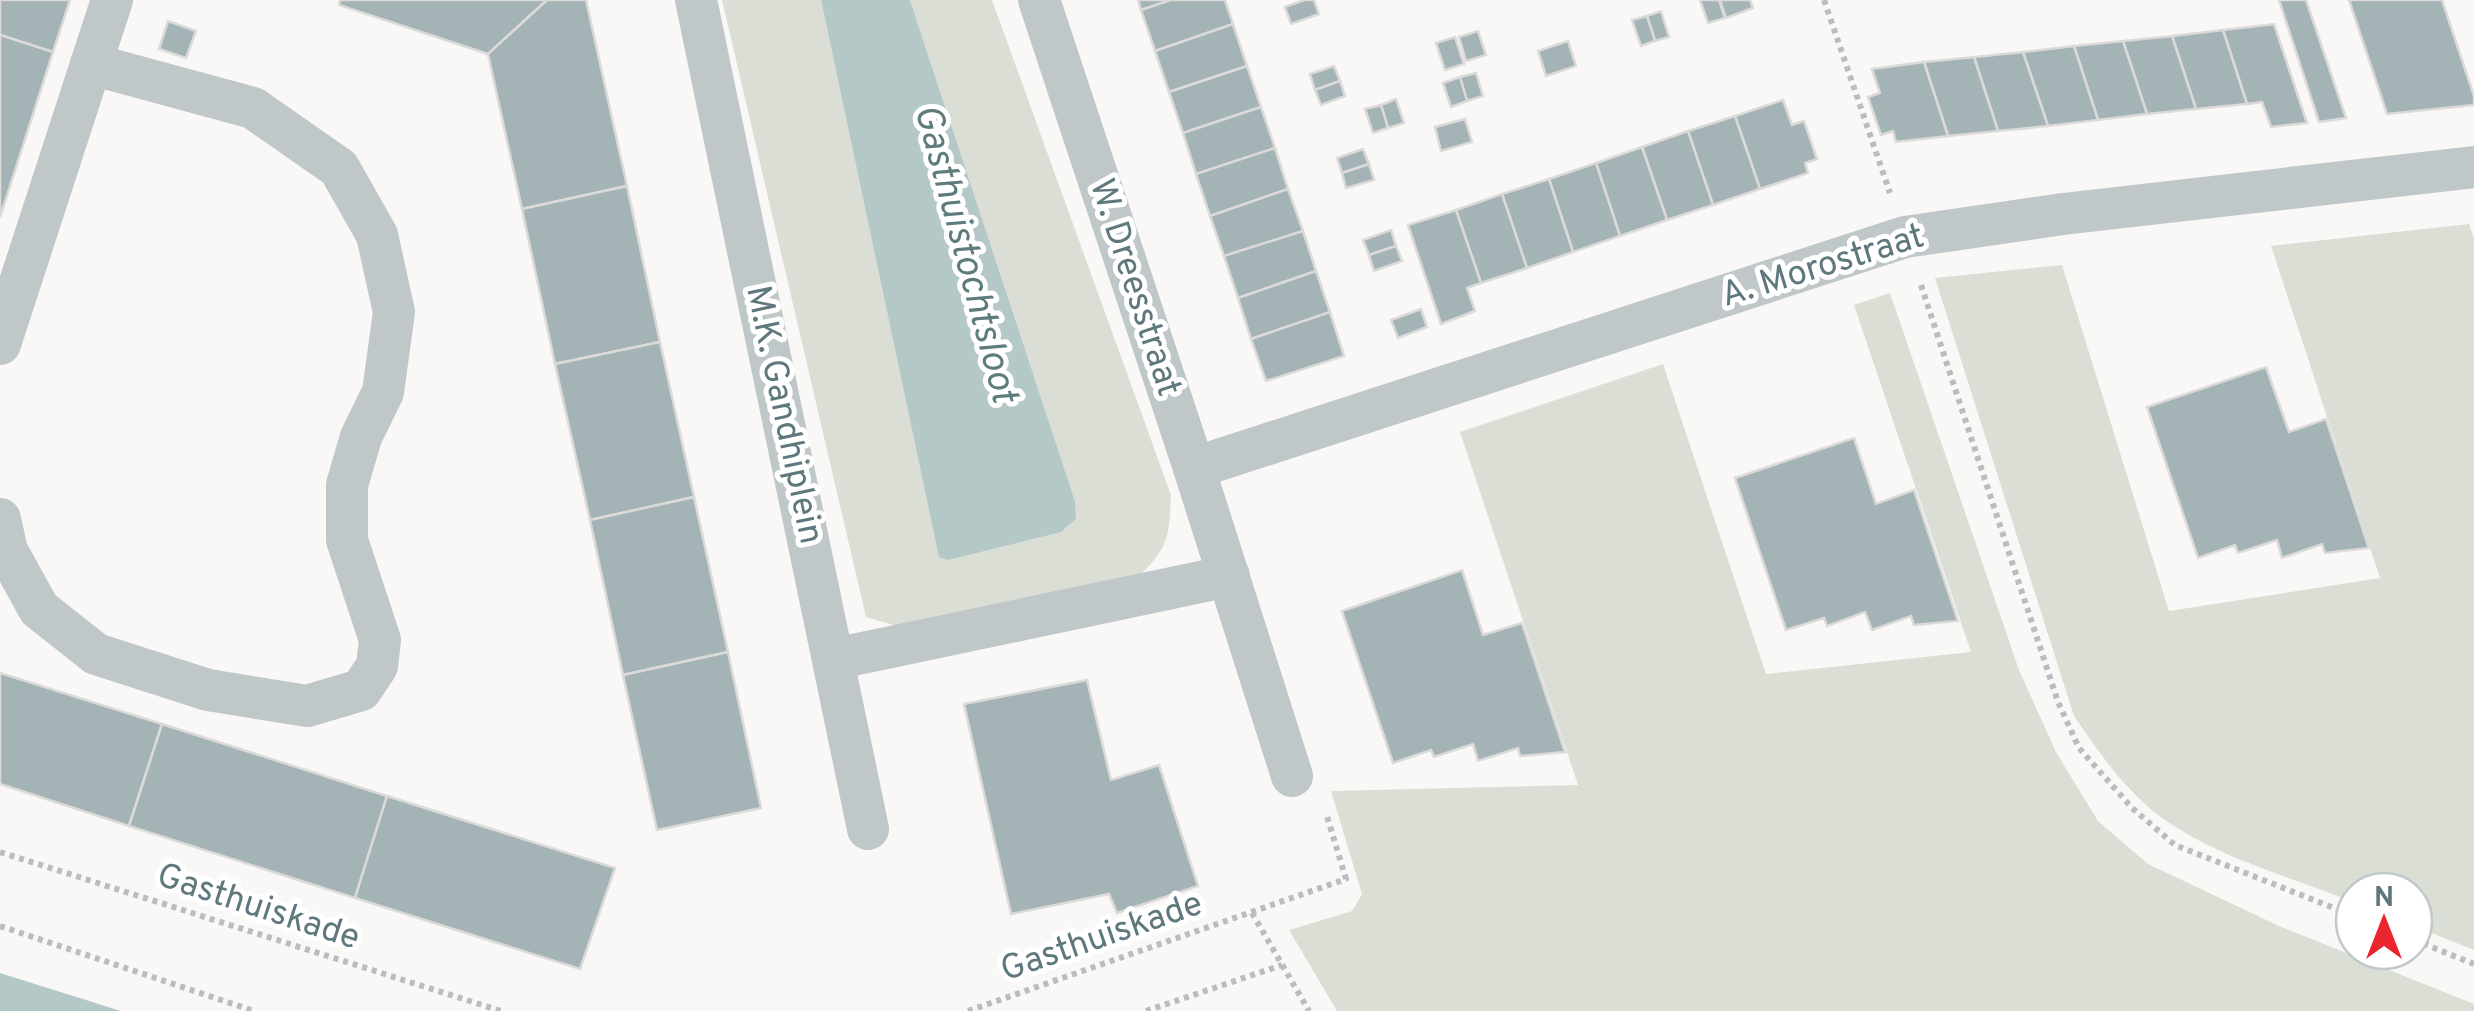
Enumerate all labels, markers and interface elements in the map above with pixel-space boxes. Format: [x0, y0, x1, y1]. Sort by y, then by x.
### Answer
water label: Gasthuistochtsloot [901, 99, 1028, 411]
street label: W. Dreesstraat [1078, 174, 1190, 402]
street label: A. Morostraat [1716, 215, 1930, 319]
street label: M.K. Gandhiplein [734, 282, 832, 548]
street label: Gasthuiskade [151, 854, 365, 962]
north arrow [2334, 871, 2434, 971]
text: N [2374, 881, 2394, 917]
street label: Gasthuiskade [995, 883, 1209, 993]

